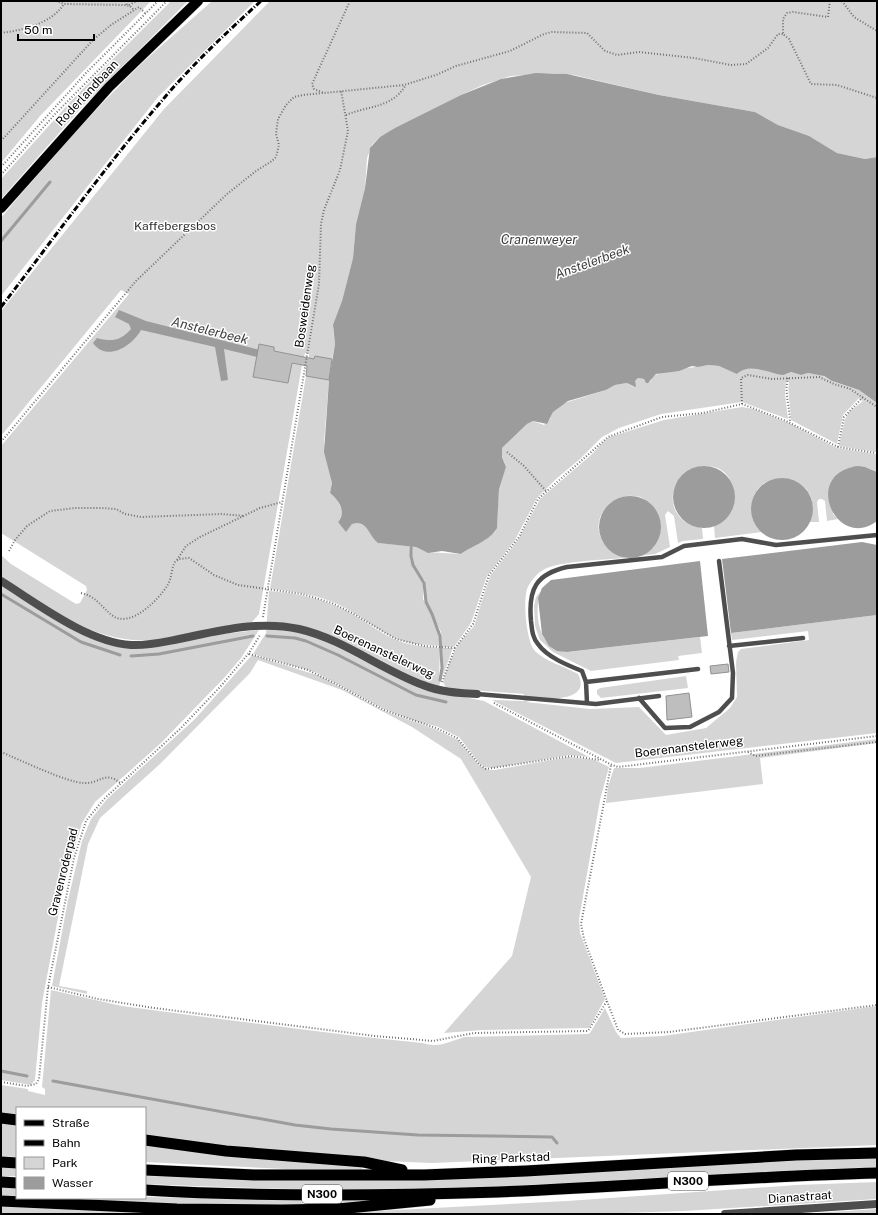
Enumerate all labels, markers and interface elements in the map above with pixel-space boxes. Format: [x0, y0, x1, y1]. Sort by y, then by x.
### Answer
scale bar [18, 16, 94, 42]
text: 50 m [24, 23, 52, 37]
street label: Roderlandbaan [53, 57, 121, 129]
park label: Kaffebergsbos [134, 219, 216, 233]
water label: Cranenweyer [501, 232, 577, 247]
water label: Anstelerbeek [553, 241, 631, 282]
street label: Bosweidenweg [292, 263, 318, 349]
water label: Anstelerbeek [170, 314, 250, 347]
street label: Boerenanstelerweg [332, 623, 436, 681]
street label: Boerenanstelerweg [634, 733, 744, 761]
street label: Gravenroderpad [45, 827, 81, 917]
legend [16, 1107, 146, 1199]
text: Straße [52, 1116, 90, 1130]
text: Bahn [52, 1136, 81, 1150]
street label: Ring Parkstad [472, 1150, 550, 1166]
text: Park [52, 1156, 78, 1170]
road number: N300 [668, 1172, 708, 1190]
text: Wasser [52, 1176, 93, 1190]
road number: N300 [302, 1185, 342, 1203]
street label: Dianastraat [768, 1188, 833, 1206]

